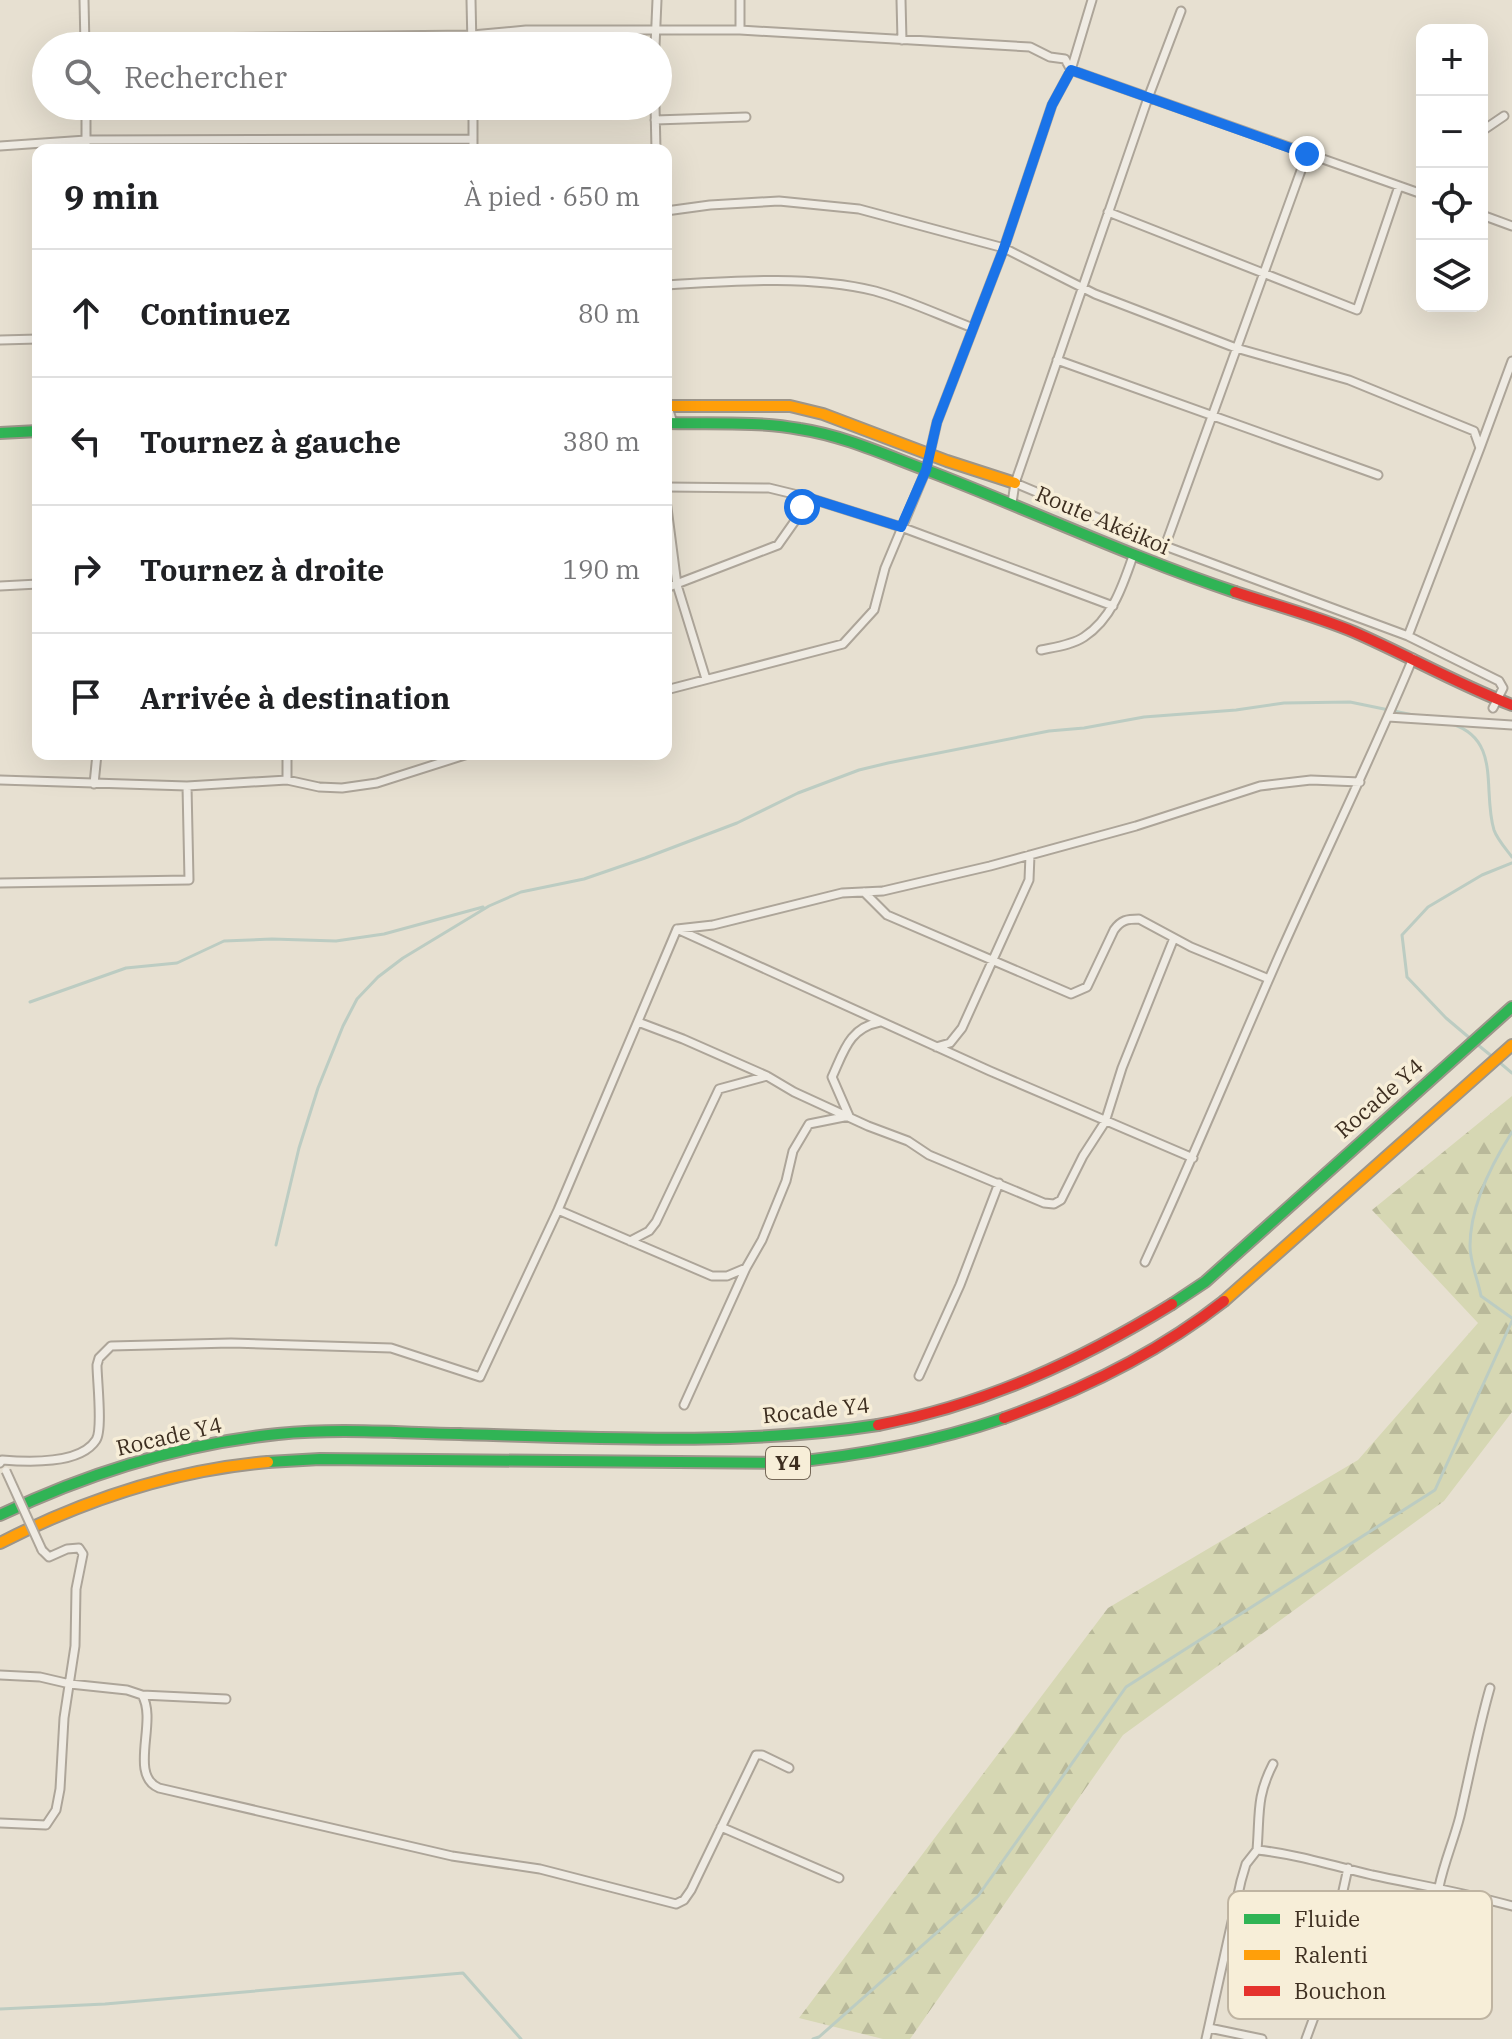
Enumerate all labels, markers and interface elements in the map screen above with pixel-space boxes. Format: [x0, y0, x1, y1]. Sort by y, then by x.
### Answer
map controls [1416, 24, 1488, 312]
button: + [1416, 24, 1488, 96]
search box [32, 32, 672, 120]
icon: search [60, 54, 104, 98]
text: Rechercher [124, 57, 287, 96]
button: − [1416, 96, 1488, 168]
route end [1289, 136, 1325, 172]
button: locate [1416, 168, 1488, 240]
text: 9 min [64, 174, 159, 218]
text: À pied · 650 m [464, 179, 640, 213]
button: layers [1416, 240, 1488, 312]
icon: ahead [64, 291, 108, 335]
text: Continuez [140, 294, 290, 333]
text: 80 m [578, 296, 640, 330]
icon: left [64, 419, 108, 463]
text: Tournez à gauche [140, 422, 401, 461]
text: 380 m [562, 424, 640, 458]
street label: Route Akéikoi [1032, 478, 1175, 561]
route start [784, 489, 820, 525]
icon: right [64, 547, 108, 591]
text: Tournez à droite [140, 550, 384, 589]
text: 190 m [562, 552, 640, 586]
icon: arrive [64, 675, 108, 719]
text: Arrivée à destination [140, 678, 450, 717]
street label: Rocade Y4 [1328, 1051, 1429, 1144]
street label: Rocade Y4 [761, 1389, 871, 1430]
street label: Rocade Y4 [113, 1409, 225, 1462]
road number: Y4 [766, 1447, 810, 1479]
legend [1228, 1891, 1492, 2019]
text: Fluide [1294, 1904, 1360, 1933]
text: Ralenti [1294, 1940, 1368, 1969]
text: Bouchon [1294, 1976, 1386, 2005]

